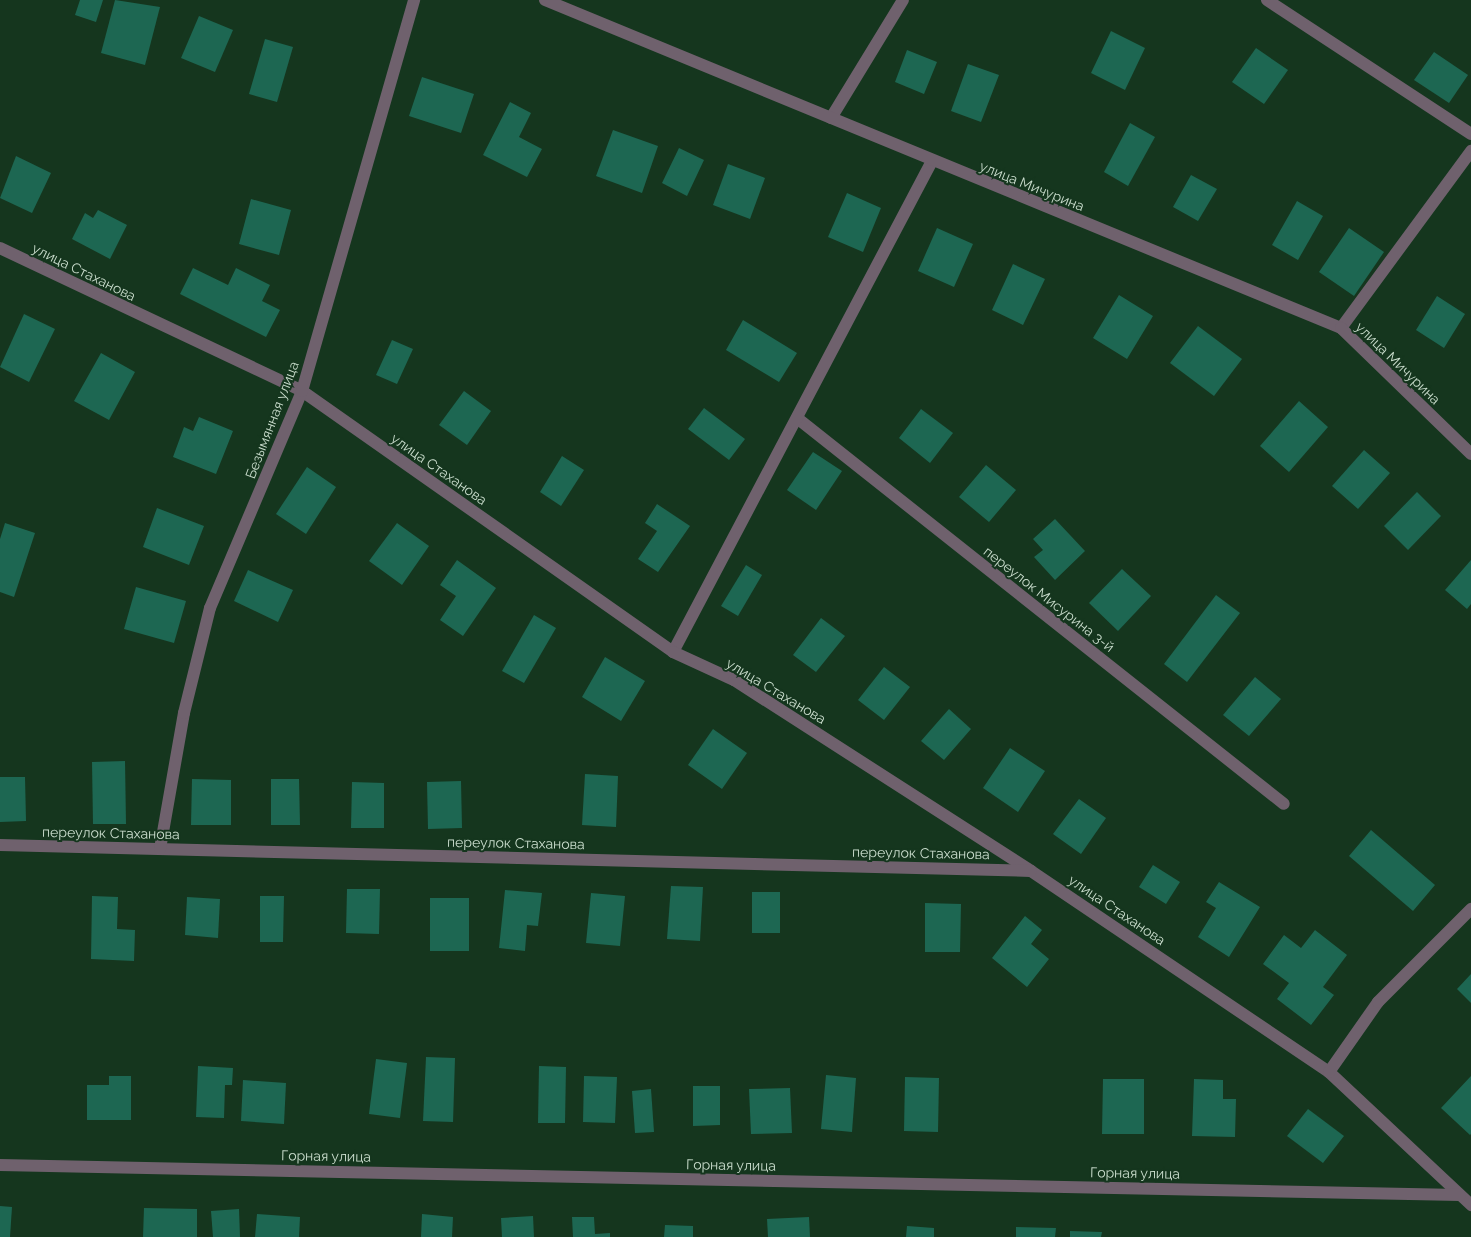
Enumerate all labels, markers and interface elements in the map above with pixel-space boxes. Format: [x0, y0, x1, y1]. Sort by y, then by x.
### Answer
street label: улица Мичурина [977, 157, 1087, 215]
street label: улица Стаханова [29, 240, 139, 304]
street label: улица Мичурина [1352, 318, 1444, 408]
street label: Безымянная улица [242, 359, 302, 481]
street label: улица Стаханова [388, 430, 490, 508]
street label: переулок Мисурина 3-й [980, 543, 1118, 655]
street label: улица Стаханова [723, 655, 829, 727]
street label: переулок Стаханова [42, 823, 180, 843]
street label: переулок Стаханова [447, 833, 585, 853]
street label: переулок Стаханова [852, 843, 990, 863]
street label: улица Стаханова [1065, 871, 1169, 949]
street label: Горная улица [281, 1147, 371, 1165]
street label: Горная улица [686, 1156, 776, 1174]
street label: Горная улица [1090, 1164, 1180, 1182]

